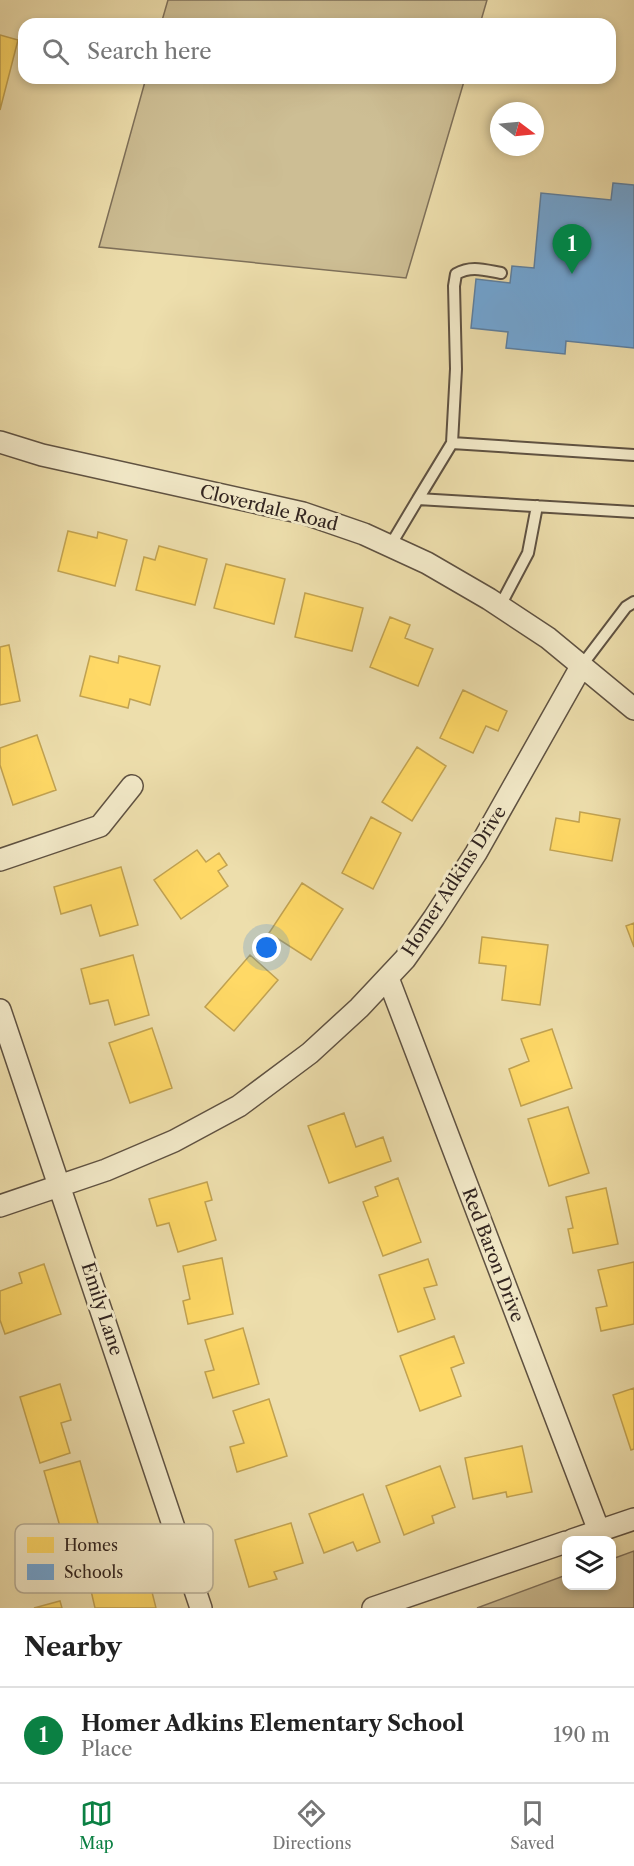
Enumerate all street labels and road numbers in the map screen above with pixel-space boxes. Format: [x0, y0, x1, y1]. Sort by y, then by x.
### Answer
street label: Cloverdale Road [198, 480, 340, 536]
street label: Homer Adkins Drive [397, 802, 511, 960]
street label: Red Baron Drive [457, 1185, 529, 1325]
street label: Emily Lane [77, 1260, 127, 1358]

